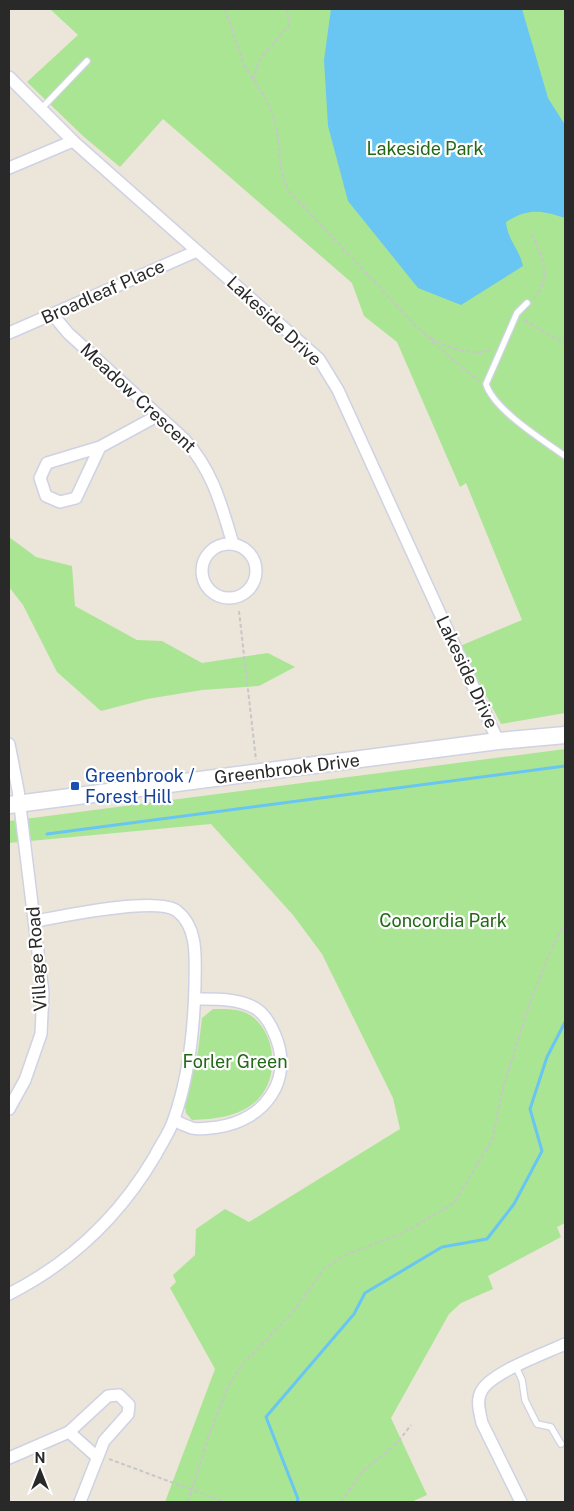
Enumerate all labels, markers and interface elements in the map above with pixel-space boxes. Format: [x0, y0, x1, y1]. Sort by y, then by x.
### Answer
park label: Lakeside Park [366, 138, 484, 159]
street label: Broadleaf Place [38, 255, 168, 328]
street label: Lakeside Drive [223, 271, 326, 370]
street label: Meadow Crescent [76, 339, 201, 457]
street label: Lakeside Drive [432, 612, 503, 731]
street label: Greenbrook Drive [213, 749, 361, 788]
place label: Greenbrook / Forest Hill [85, 765, 195, 807]
marker: Greenbrook / Forest Hill [69, 780, 81, 792]
street label: Village Road [22, 906, 51, 1012]
park label: Concordia Park [379, 910, 507, 931]
park label: Forler Green [182, 1051, 288, 1072]
north arrow [15, 1446, 65, 1496]
text: N [35, 1450, 45, 1466]

